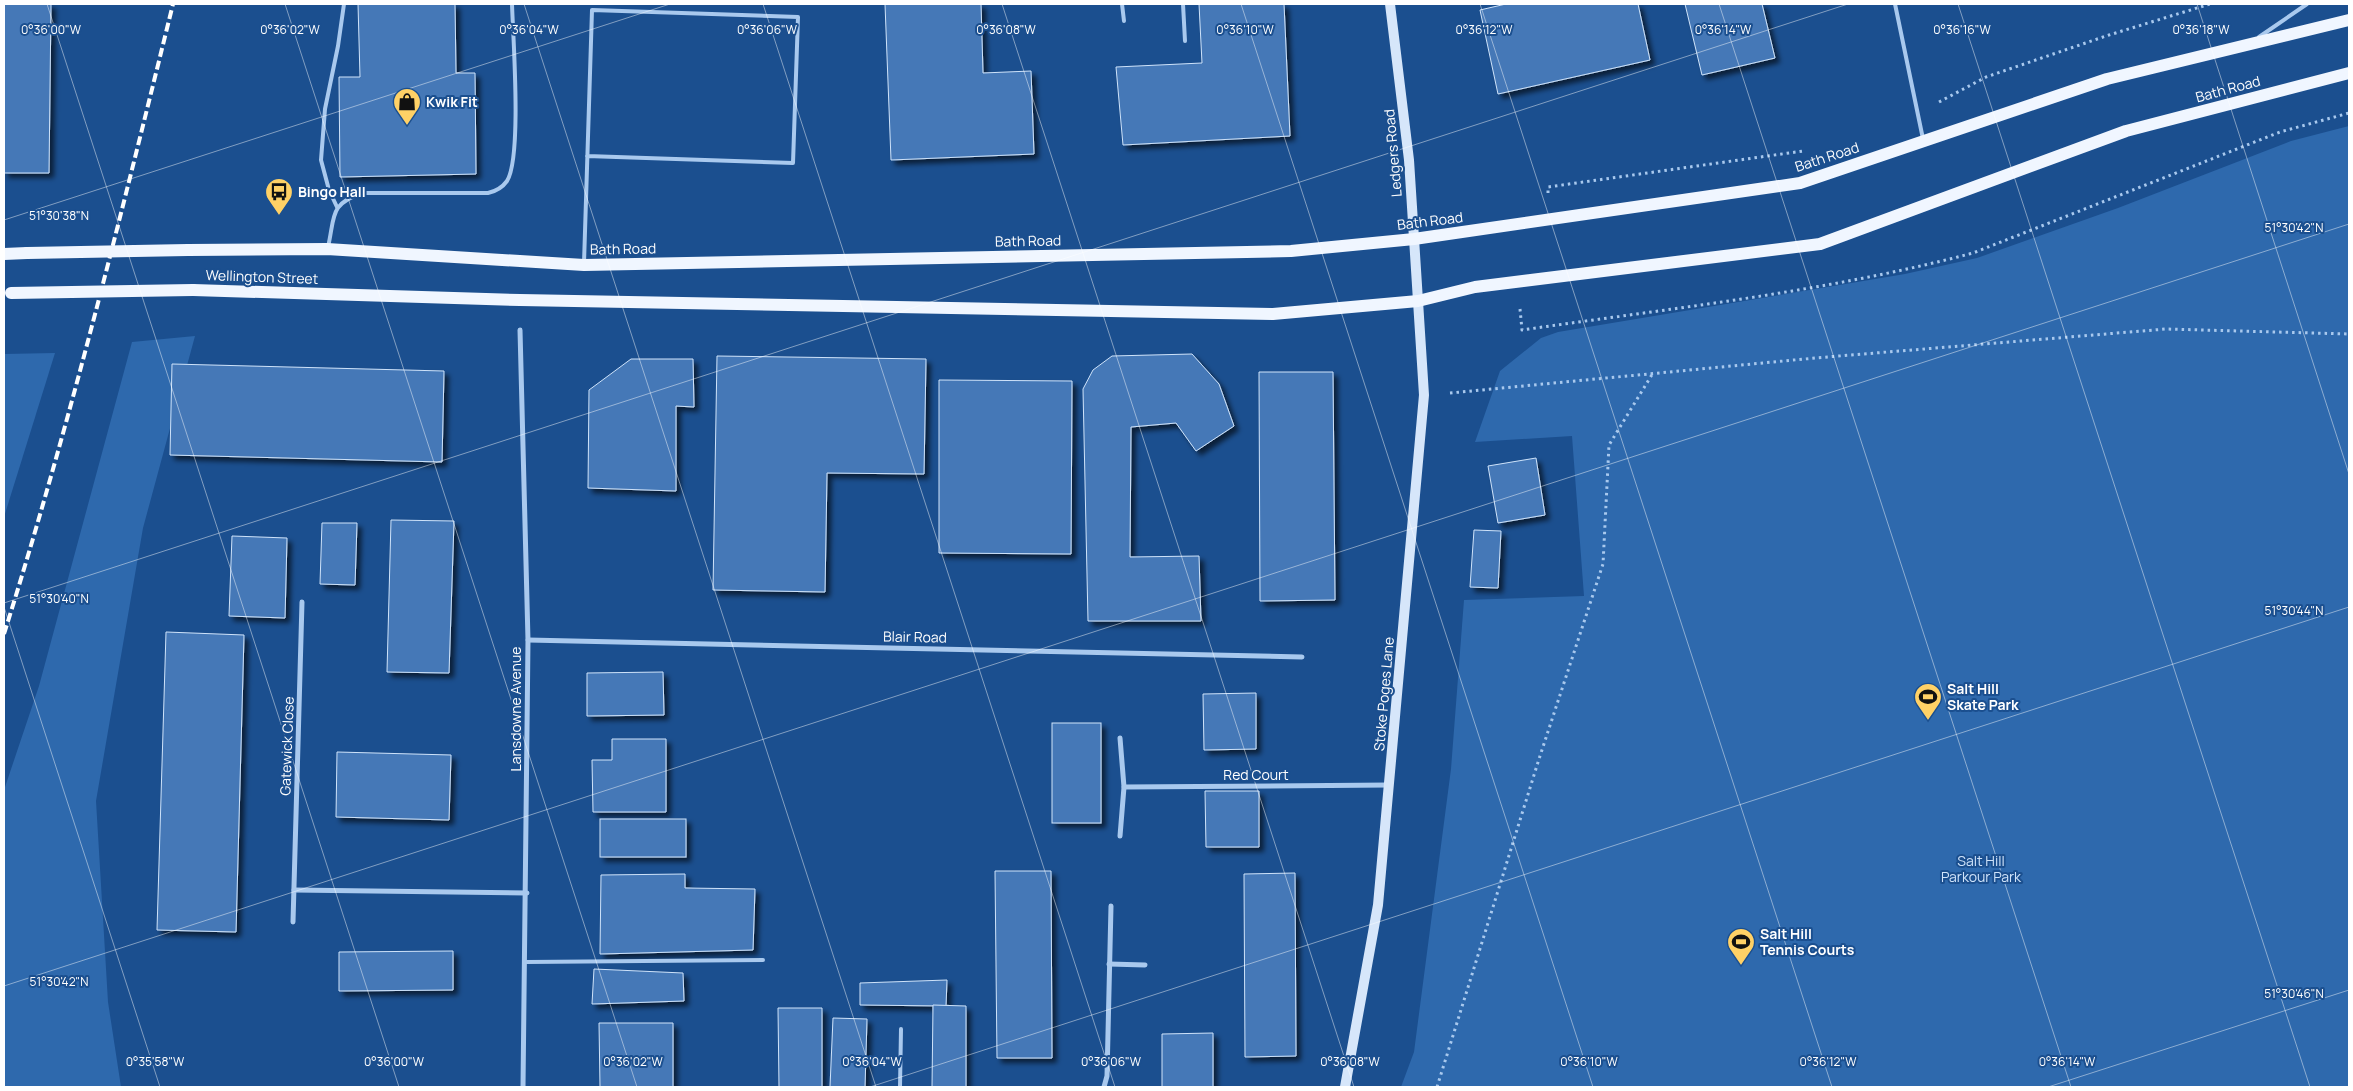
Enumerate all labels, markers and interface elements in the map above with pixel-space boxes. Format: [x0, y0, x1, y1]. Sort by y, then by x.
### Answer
text: 0°36'00"W [21, 21, 82, 38]
text: 0°36'02"W [260, 21, 320, 38]
text: 0°36'04"W [499, 21, 559, 38]
text: 0°36'06"W [737, 21, 798, 38]
text: 0°36'08"W [976, 21, 1037, 38]
text: 0°36'10"W [1216, 21, 1274, 38]
text: 0°36'12"W [1456, 21, 1513, 38]
text: 0°36'14"W [1695, 21, 1752, 38]
text: 0°36'16"W [1933, 21, 1991, 38]
text: 0°36'18"W [2173, 21, 2230, 38]
street label: Bath Road [2193, 71, 2262, 106]
shop icon: Kwik Fit [392, 87, 422, 126]
place label: Kwik Fit [426, 92, 478, 111]
street label: Ledgers Road [1379, 108, 1406, 198]
street label: Bath Road [1792, 137, 1861, 176]
bus stop icon: Bingo Hall [264, 177, 294, 216]
place label: Bingo Hall [298, 182, 366, 201]
text: 51°30'38"N [29, 207, 89, 224]
street label: Bath Road [1396, 207, 1464, 234]
text: 51°30'42"N [2265, 219, 2323, 236]
street label: Bath Road [995, 230, 1061, 251]
street label: Bath Road [590, 238, 656, 259]
street label: Wellington Street [205, 265, 319, 288]
text: 51°30'40"N [29, 590, 89, 607]
text: 51°30'44"N [2265, 602, 2323, 619]
street label: Blair Road [883, 626, 947, 647]
street label: Stoke Poges Lane [1369, 636, 1398, 752]
street label: Lansdowne Avenue [506, 647, 525, 771]
place label: Salt Hill Skate Park [1947, 679, 2019, 714]
sports icon: Salt Hill Skate Park [1913, 682, 1943, 721]
street label: Gatewick Close [275, 696, 298, 796]
street label: Red Court [1223, 765, 1289, 784]
park label: Salt Hill Parkour Park [1941, 851, 2022, 886]
place label: Salt Hill Tennis Courts [1760, 924, 1855, 959]
sports icon: Salt Hill Tennis Courts [1726, 927, 1756, 966]
text: 51°30'42"N [30, 973, 88, 990]
text: 51°30'46"N [2264, 985, 2324, 1002]
text: 0°35'58"W [126, 1053, 185, 1070]
text: 0°36'00"W [364, 1053, 425, 1070]
text: 0°36'02"W [603, 1053, 663, 1070]
text: 0°36'04"W [842, 1053, 902, 1070]
text: 0°36'06"W [1081, 1053, 1142, 1070]
text: 0°36'08"W [1320, 1053, 1381, 1070]
text: 0°36'10"W [1560, 1053, 1618, 1070]
text: 0°36'12"W [1800, 1053, 1857, 1070]
text: 0°36'14"W [2039, 1053, 2096, 1070]

